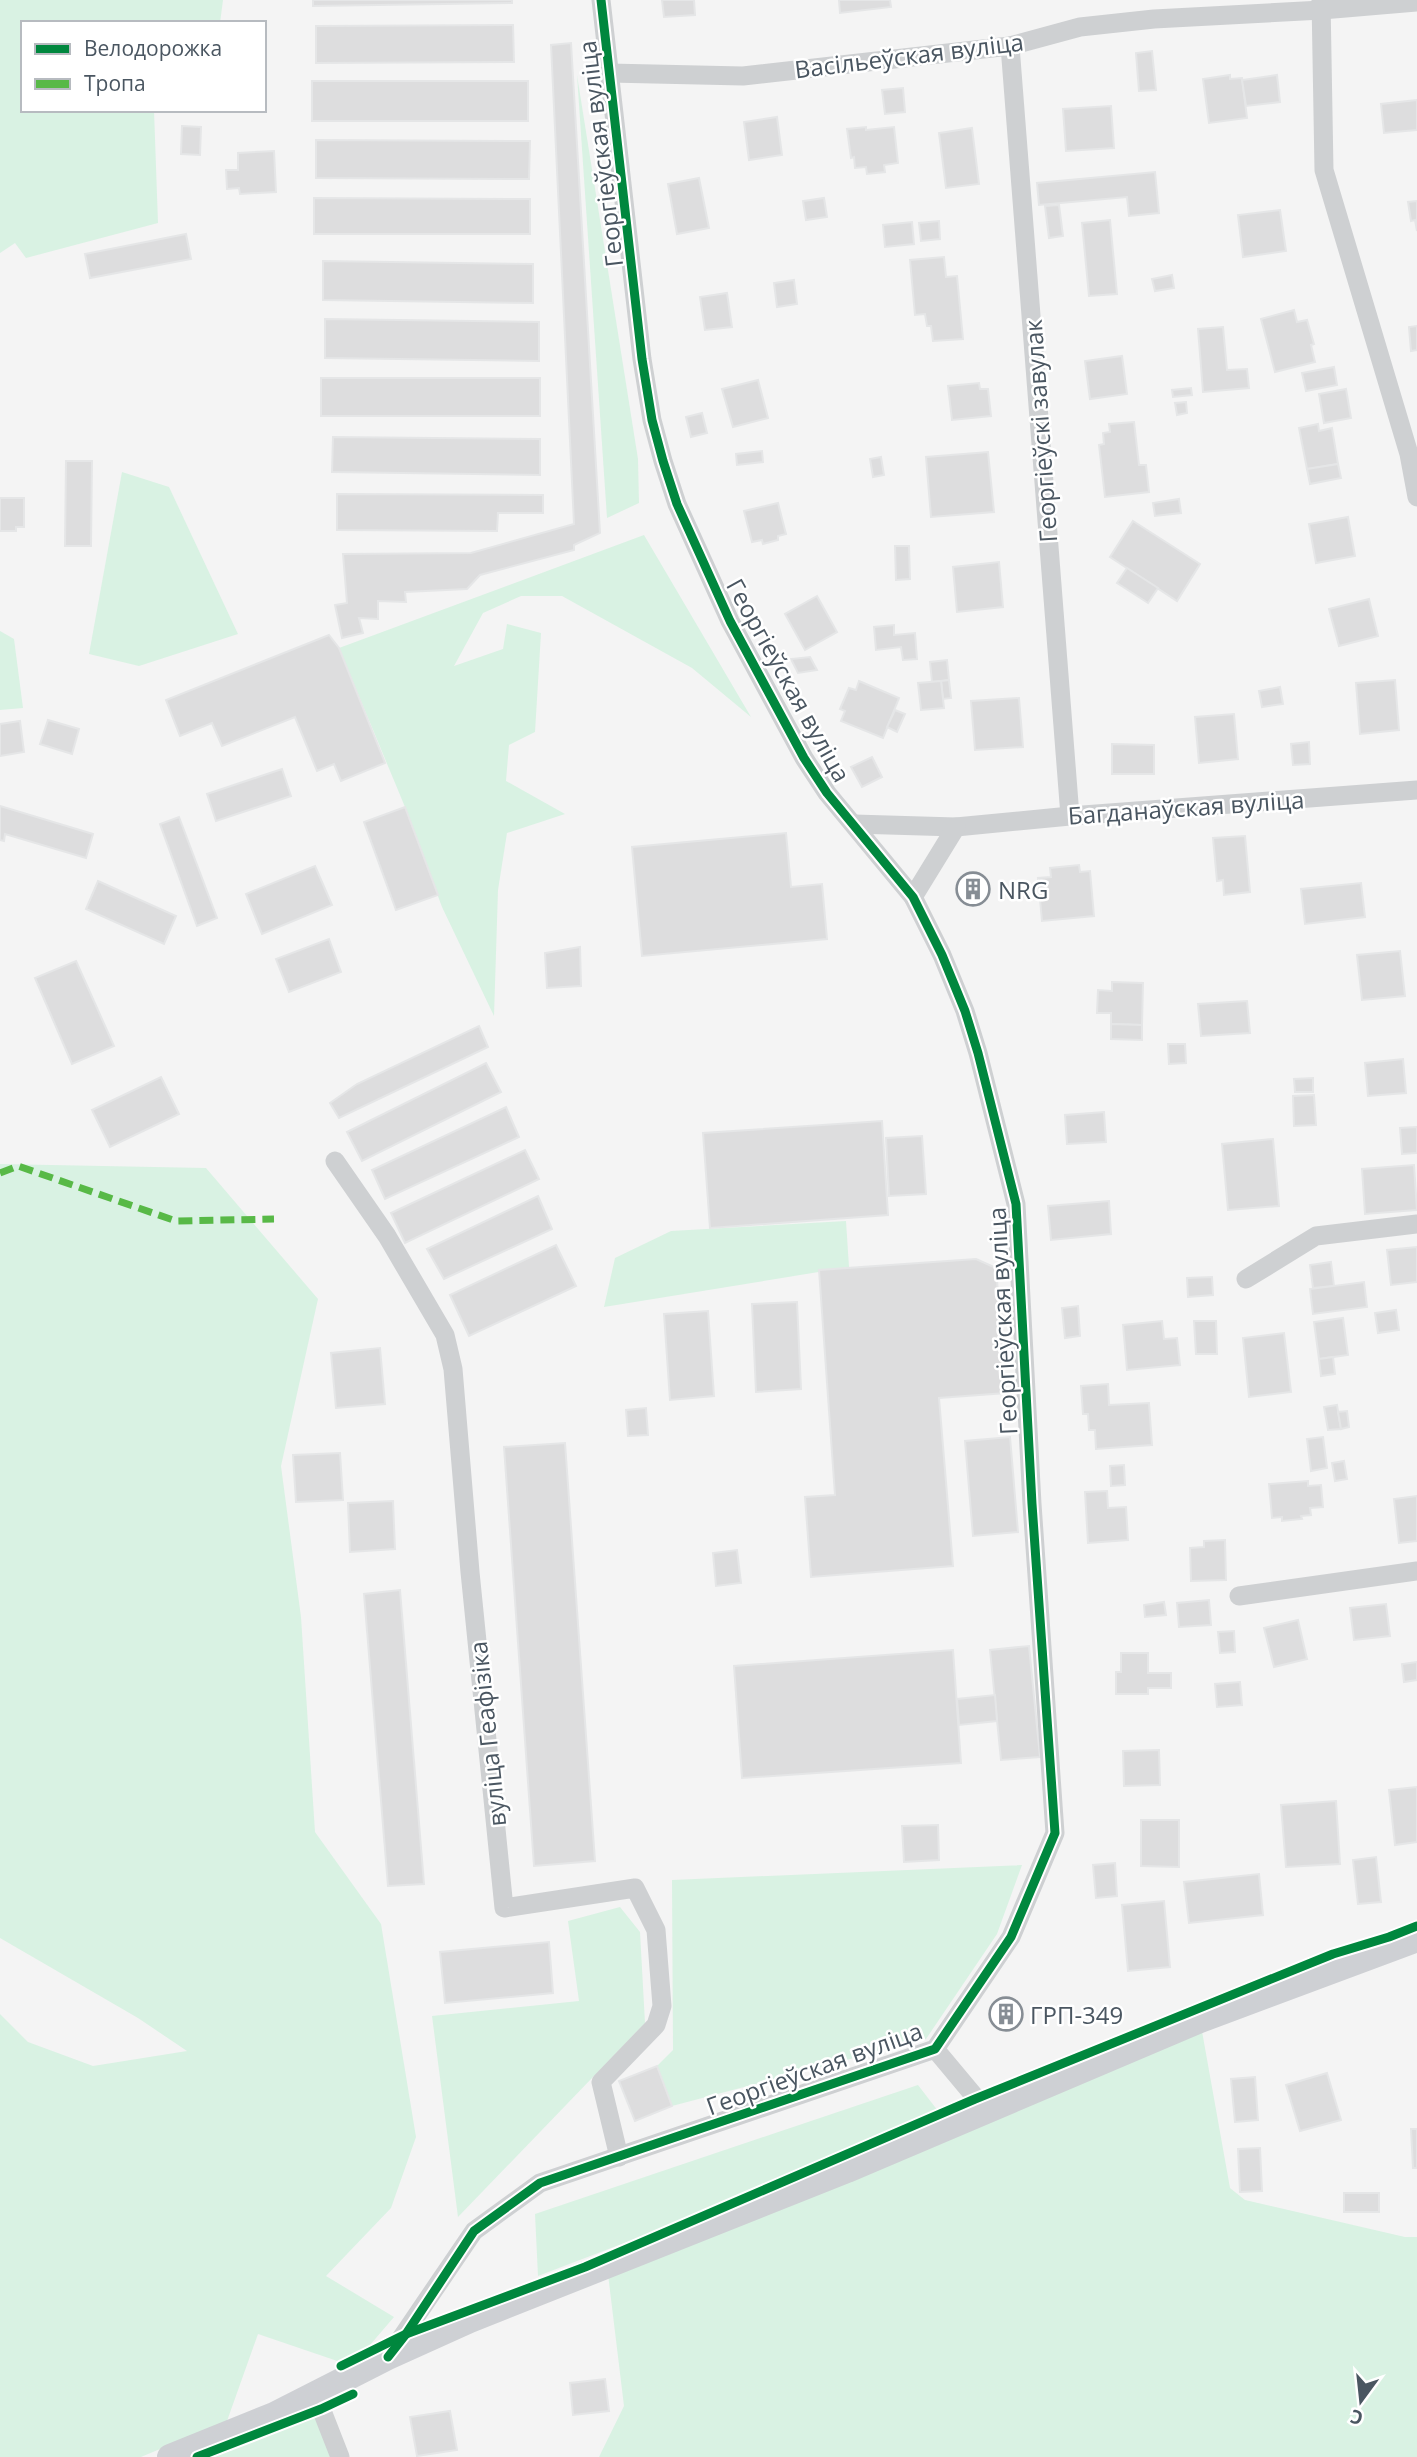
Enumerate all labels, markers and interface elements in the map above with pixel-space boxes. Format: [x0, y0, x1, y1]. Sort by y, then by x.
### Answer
legend [21, 21, 266, 112]
street label: Васільеўская вуліца [793, 25, 1025, 85]
text: Велодорожка [84, 34, 222, 62]
street label: Георгіеўская вуліца [570, 39, 630, 269]
text: Тропа [84, 69, 146, 97]
street label: Георгіеўскі завулак [1016, 318, 1064, 544]
street label: Георгіеўская вуліца [719, 572, 859, 788]
street label: Багданаўская вуліца [1067, 782, 1305, 832]
building icon: NRG [954, 870, 992, 908]
place label: NRG [998, 873, 1048, 906]
street label: Георгіеўская вуліца [980, 1206, 1024, 1436]
street label: вуліца Геафізіка [461, 1640, 513, 1828]
building icon: ГРП-349 [987, 1995, 1025, 2033]
place label: ГРП-349 [1030, 1998, 1123, 2031]
street label: Георгіеўская вуліца [701, 2014, 927, 2122]
north arrow [1326, 2366, 1396, 2436]
text: С [1347, 2403, 1366, 2432]

